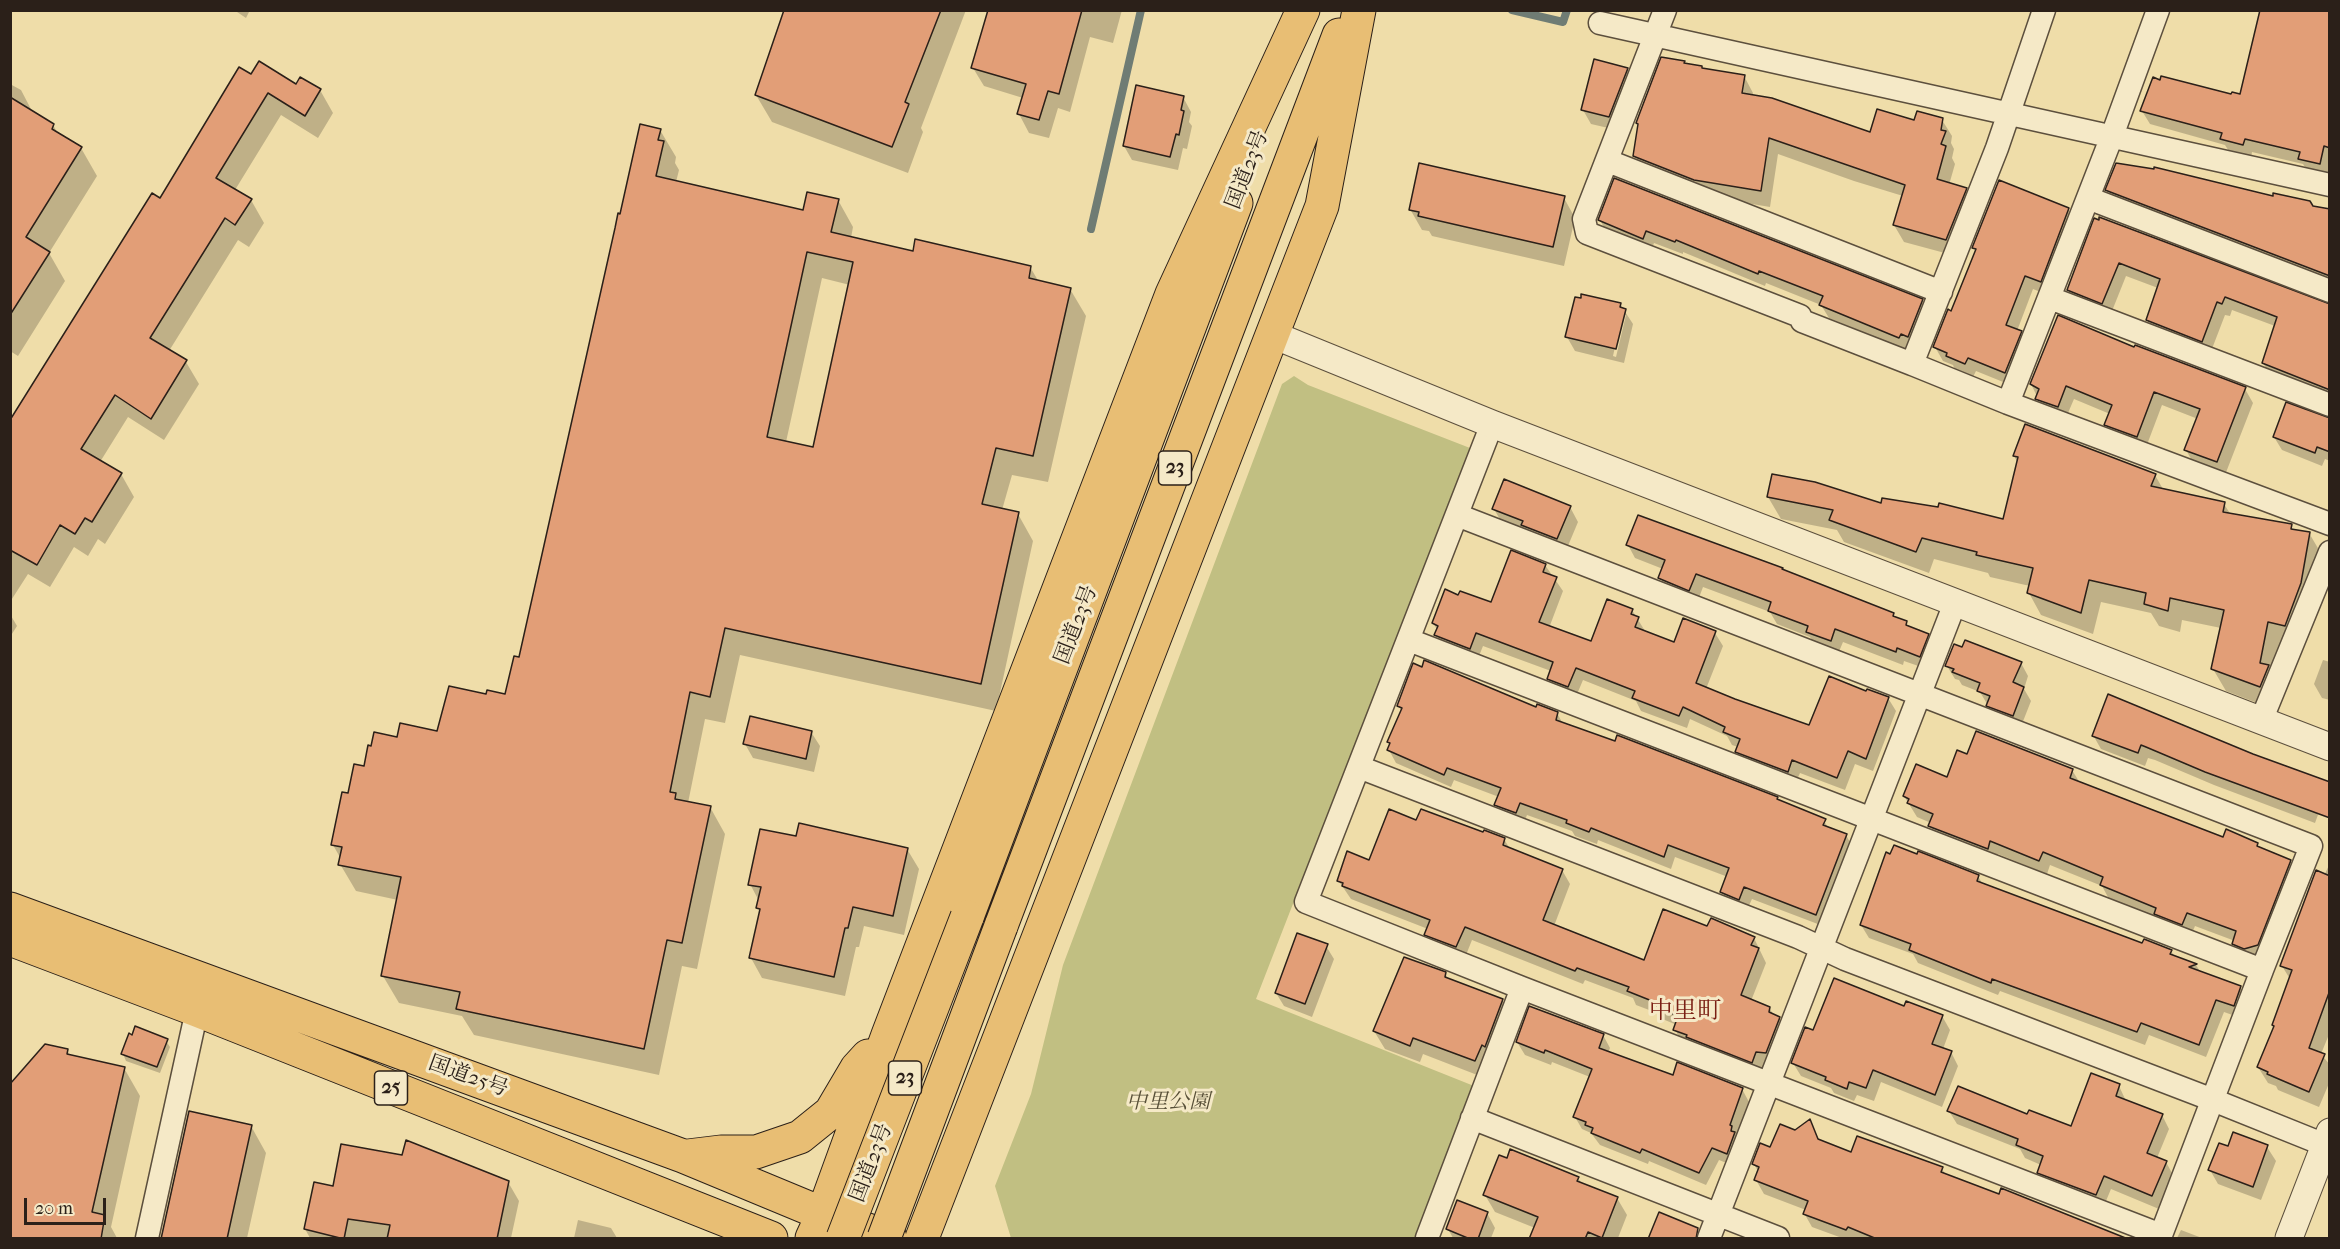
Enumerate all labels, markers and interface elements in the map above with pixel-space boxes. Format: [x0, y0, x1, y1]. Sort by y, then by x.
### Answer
street label: 国道23号 [1221, 127, 1275, 213]
road number: 23 [1158, 451, 1192, 485]
street label: 国道23号 [1050, 582, 1104, 668]
district label: 中里町 [1649, 998, 1721, 1026]
street label: 国道25号 [425, 1051, 511, 1103]
road number: 23 [888, 1061, 922, 1095]
road number: 25 [374, 1071, 408, 1105]
park label: 中里公園 [1126, 1090, 1210, 1116]
street label: 国道23号 [845, 1120, 899, 1206]
scale bar [27, 1186, 110, 1224]
text: 20 m [35, 1198, 73, 1219]

